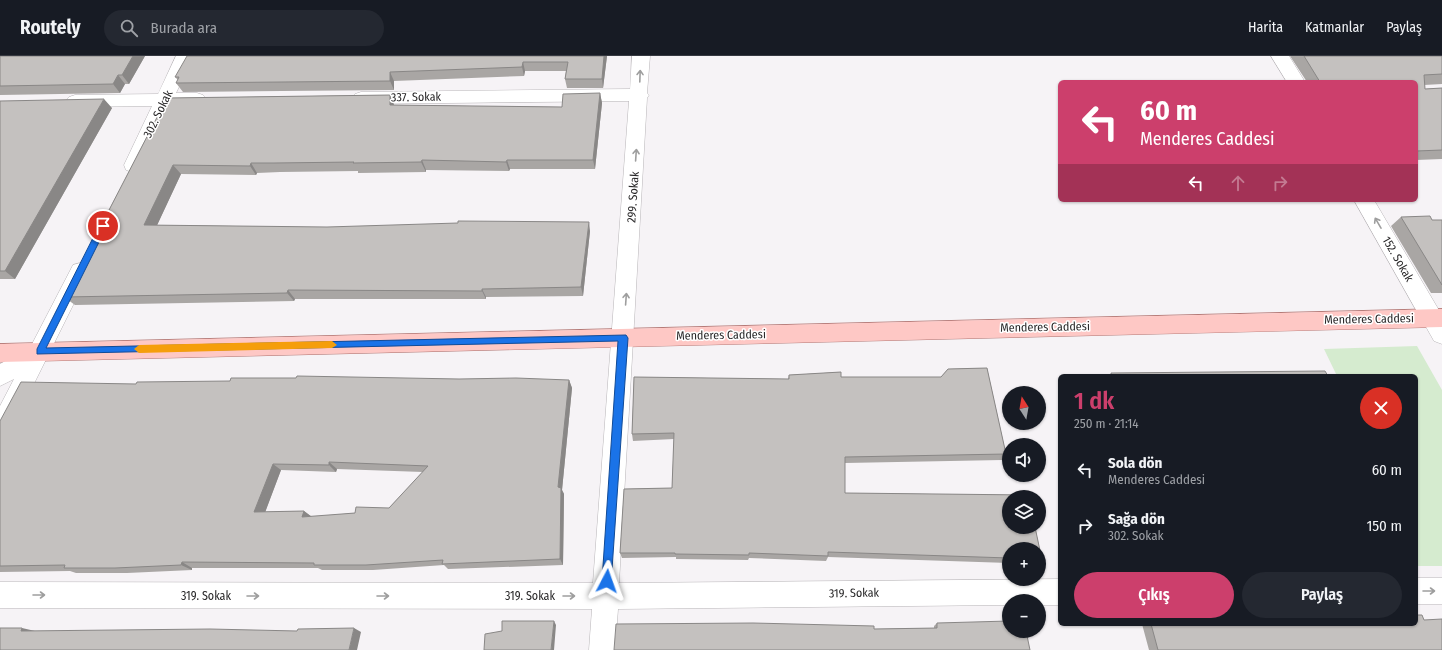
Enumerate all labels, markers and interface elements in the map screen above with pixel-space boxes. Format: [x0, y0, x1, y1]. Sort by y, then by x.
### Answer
search box [104, 10, 384, 46]
text: Routely [20, 16, 80, 39]
icon: search [118, 17, 140, 39]
text: Burada ara [150, 19, 217, 37]
text: Harita [1248, 19, 1283, 36]
text: Katmanlar [1305, 19, 1364, 36]
text: Paylaş [1386, 19, 1422, 36]
one-way arrow [637, 70, 644, 83]
street label: 302. Sokak [140, 87, 176, 140]
street label: 337. Sokak [391, 90, 442, 104]
text: 60 m [1140, 94, 1197, 127]
icon: left [1074, 96, 1126, 148]
text: Menderes Caddesi [1140, 128, 1275, 150]
one-way arrow [632, 149, 639, 162]
street label: 299. Sokak [624, 170, 642, 223]
icon: left [1185, 172, 1207, 194]
icon: ahead [1227, 172, 1249, 194]
icon: right [1269, 172, 1291, 194]
pin [86, 209, 120, 243]
icon: arrive [92, 215, 114, 237]
one-way arrow [1373, 218, 1381, 230]
street label: 152. Sokak [1379, 234, 1417, 284]
one-way arrow [622, 293, 629, 306]
street label: Menderes Caddesi [1324, 311, 1414, 327]
street label: Menderes Caddesi [1000, 319, 1090, 335]
street label: Menderes Caddesi [676, 327, 766, 343]
north arrow [1002, 386, 1046, 430]
map controls [1002, 386, 1046, 638]
text: 1 dk [1074, 387, 1114, 415]
button: close [1360, 387, 1402, 429]
text: 250 m · 21:14 [1074, 416, 1139, 431]
button: sound [1002, 438, 1046, 482]
text: Sola dön [1108, 454, 1162, 472]
icon: left [1074, 459, 1096, 481]
text: 60 m [1372, 461, 1402, 479]
text: Menderes Caddesi [1108, 472, 1205, 487]
button: layers [1002, 490, 1046, 534]
text: Sağa dön [1108, 510, 1165, 528]
icon: right [1074, 515, 1096, 537]
text: 150 m [1366, 517, 1402, 535]
text: 302. Sokak [1108, 528, 1164, 543]
button: + [1002, 542, 1046, 586]
position arrow [586, 560, 628, 602]
button: Çıkış [1074, 572, 1234, 618]
button: Paylaş [1242, 572, 1402, 618]
street label: 319. Sokak [829, 586, 880, 600]
one-way arrow [1422, 587, 1435, 595]
street label: 319. Sokak [181, 589, 231, 603]
street label: 319. Sokak [505, 589, 555, 603]
one-way arrow [32, 591, 45, 599]
one-way arrow [246, 592, 259, 600]
one-way arrow [376, 592, 389, 600]
one-way arrow [562, 592, 575, 600]
button: − [1002, 594, 1046, 638]

